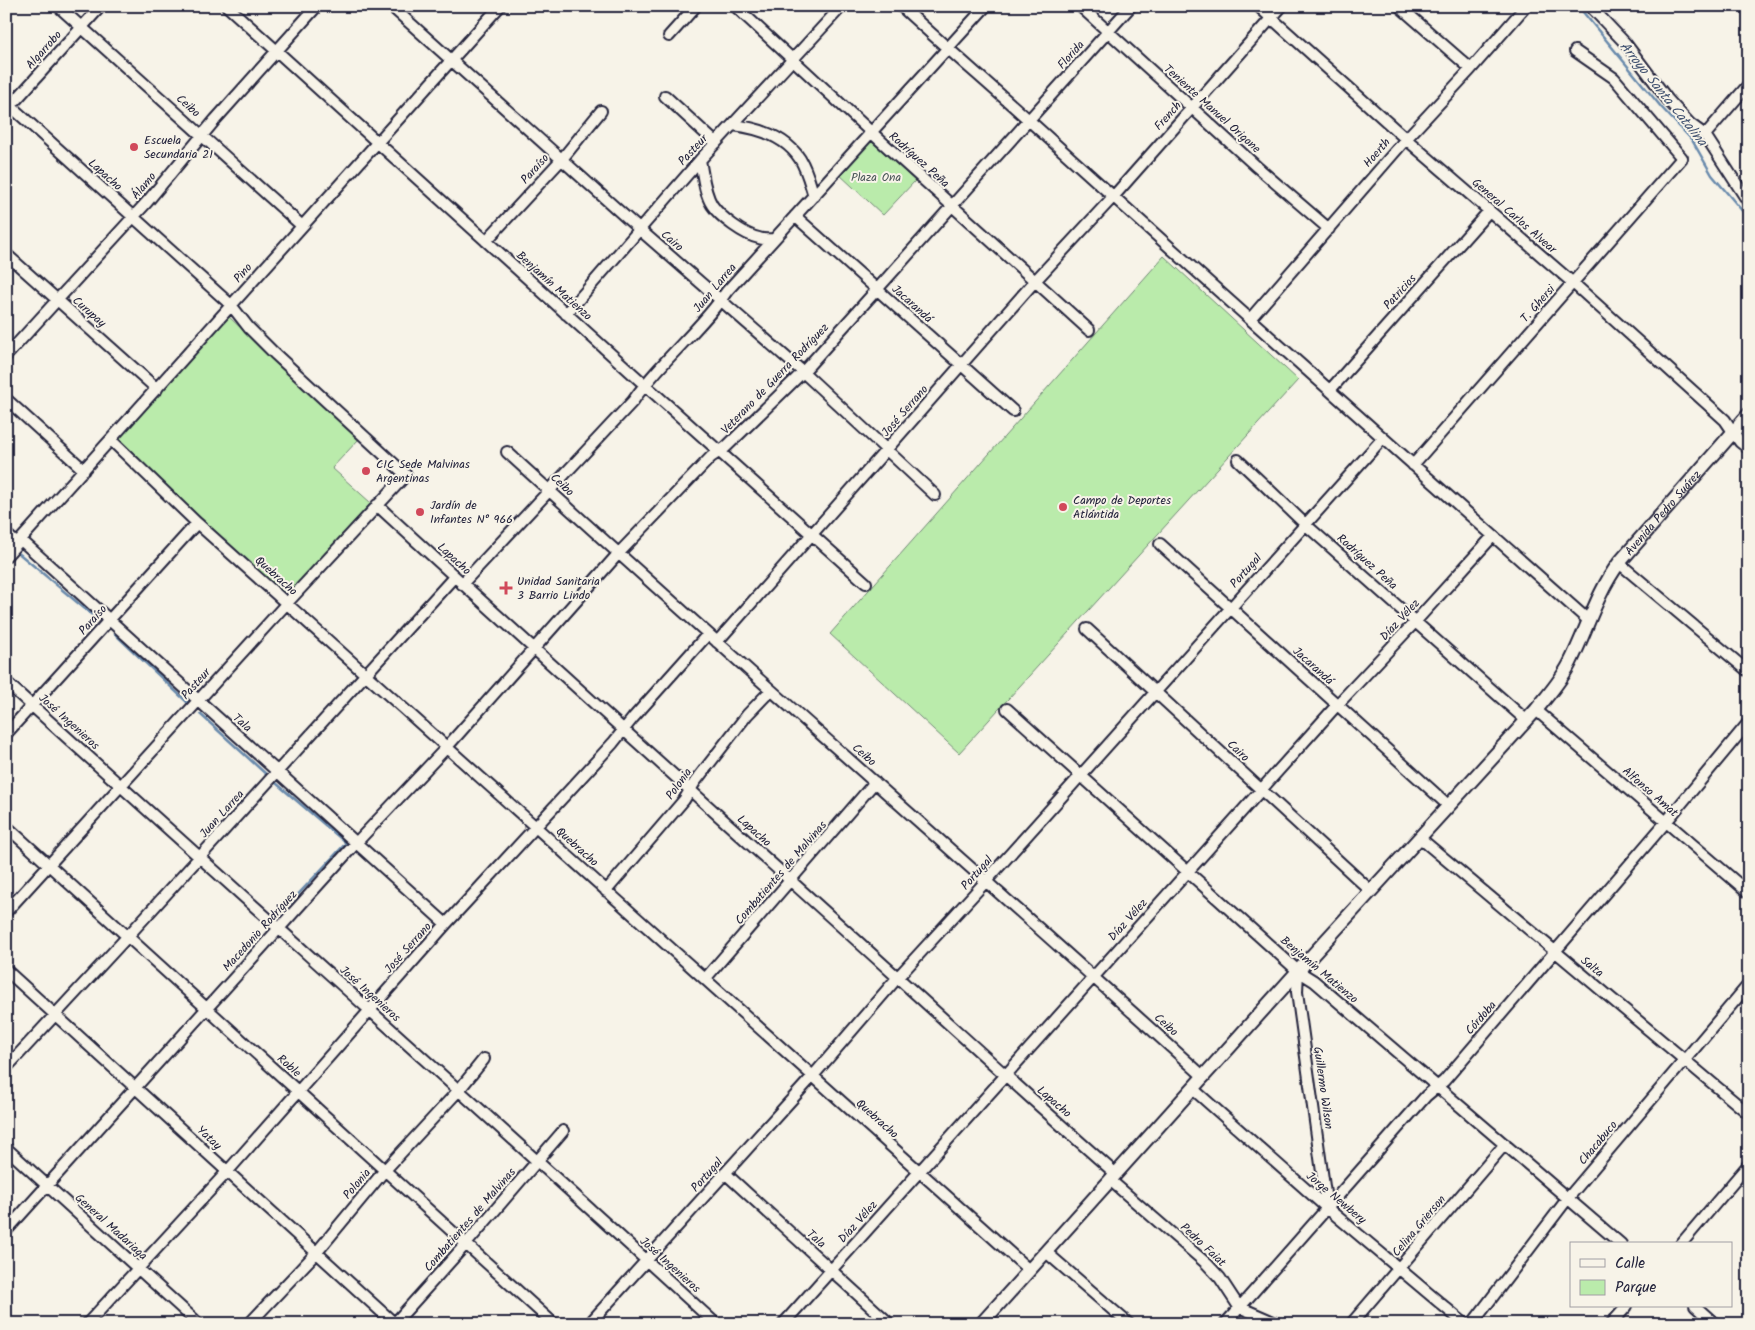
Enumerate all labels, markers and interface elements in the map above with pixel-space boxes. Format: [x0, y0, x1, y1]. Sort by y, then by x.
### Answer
street label: Algarrobo [21, 26, 67, 74]
street label: Florida [1053, 36, 1089, 74]
water label: Arroyo Santa Catalina [1614, 37, 1713, 152]
street label: Teniente Manuel Origone [1159, 60, 1265, 158]
street label: Ceibo [172, 90, 204, 122]
street label: French [1150, 97, 1186, 135]
street label: Rodríguez Peña [884, 127, 954, 193]
street label: Pasteur [673, 129, 713, 170]
place label: Escuela Secundaria 21 [144, 131, 213, 164]
street label: Hoerth [1359, 134, 1395, 172]
marker: Escuela Secundaria 21 [128, 141, 140, 153]
street label: Paraíso [516, 150, 554, 188]
street label: Lapacho [83, 154, 127, 196]
street label: Álamo [127, 168, 161, 204]
park label: Plaza Ona [851, 168, 901, 187]
street label: General Carlos Alvear [1467, 174, 1561, 259]
street label: Cairo [656, 226, 688, 256]
street label: Benjamín Matienzo [512, 247, 596, 325]
street label: Pino [229, 259, 257, 287]
street label: Juan Larrea [689, 259, 742, 317]
street label: Patricios [1379, 270, 1421, 314]
street label: Jacarandá [887, 280, 938, 329]
street label: T. Ghersi [1516, 280, 1561, 327]
street label: Curupay [68, 292, 110, 332]
street label: Veterano de Guerra Rodríguez [717, 319, 833, 439]
street label: José Serrano [877, 381, 933, 441]
place label: CIC Sede Malvinas Argentinas [376, 455, 470, 488]
marker: CIC Sede Malvinas Argentinas [360, 465, 372, 477]
street label: Avenida Pedro Suárez [1620, 466, 1706, 560]
street label: Ceibo [546, 469, 578, 501]
place label: Campo de Deportes Atlántida [1073, 491, 1171, 524]
place label: Jardín de Infantes N° 966 [430, 496, 513, 529]
marker: Campo de Deportes Atlántida [1057, 501, 1069, 513]
marker: Jardín de Infantes N° 966 [414, 506, 426, 518]
street label: Rodríguez Peña [1332, 529, 1402, 595]
street label: Lapacho [433, 538, 475, 580]
street label: Portugal [1225, 550, 1267, 592]
street label: Quebracho [250, 552, 302, 600]
place label: Unidad Sanitaria 3 Barrio Lindo [517, 572, 600, 605]
marker: Unidad Sanitaria 3 Barrio Lindo [499, 581, 513, 595]
street label: Díaz Vélez [1375, 595, 1425, 645]
street label: Paraíso [74, 601, 112, 639]
street label: Jacarandá [1288, 642, 1339, 691]
street label: Pasteur [177, 663, 216, 704]
street label: José Ingenieros [34, 689, 104, 755]
street label: Tala [228, 709, 256, 737]
street label: Cairo [1222, 735, 1254, 767]
street label: Ceibo [848, 739, 880, 771]
street label: Alfonso Amat [1618, 762, 1683, 822]
street label: Polonia [661, 764, 697, 804]
street label: Juan Larrea [195, 785, 249, 842]
street label: Lapacho [732, 810, 776, 852]
street label: Combatientes de Malvinas [730, 817, 832, 929]
street label: Quebracho [551, 823, 603, 871]
street label: Portugal [956, 852, 998, 894]
street label: Macedonio Rodríguez [218, 886, 302, 976]
street label: Díaz Vélez [1104, 894, 1152, 946]
street label: José Serrano [380, 918, 436, 978]
street label: Benjamín Matienzo [1276, 932, 1362, 1008]
street label: Salta [1576, 952, 1608, 983]
street label: José Ingenieros [335, 961, 405, 1027]
street label: Córdoba [1461, 996, 1502, 1039]
street label: Ceibo [1150, 1009, 1182, 1041]
street label: Guillermo Wilson [1308, 1046, 1338, 1130]
street label: Roble [273, 1050, 306, 1083]
street label: Lapacho [1032, 1081, 1076, 1123]
street label: Quebracho [851, 1095, 903, 1143]
street label: Chacabuco [1574, 1117, 1622, 1169]
street label: Yatay [192, 1121, 226, 1155]
street label: Portugal [686, 1154, 728, 1196]
street label: Polonia [338, 1164, 376, 1204]
street label: Combatientes de Malvinas [419, 1164, 521, 1276]
street label: Jorge Newbery [1302, 1167, 1371, 1229]
street label: General Madariaga [70, 1189, 152, 1265]
street label: Celina Grierson [1387, 1191, 1451, 1261]
street label: Díaz Vélez [834, 1196, 882, 1248]
street label: Pedro Faiat [1176, 1219, 1231, 1272]
street label: Tala [802, 1225, 830, 1253]
street label: José Ingenieros [635, 1232, 705, 1298]
legend [1570, 1242, 1732, 1308]
text: Calle [1615, 1252, 1645, 1276]
text: Parque [1615, 1276, 1656, 1300]

